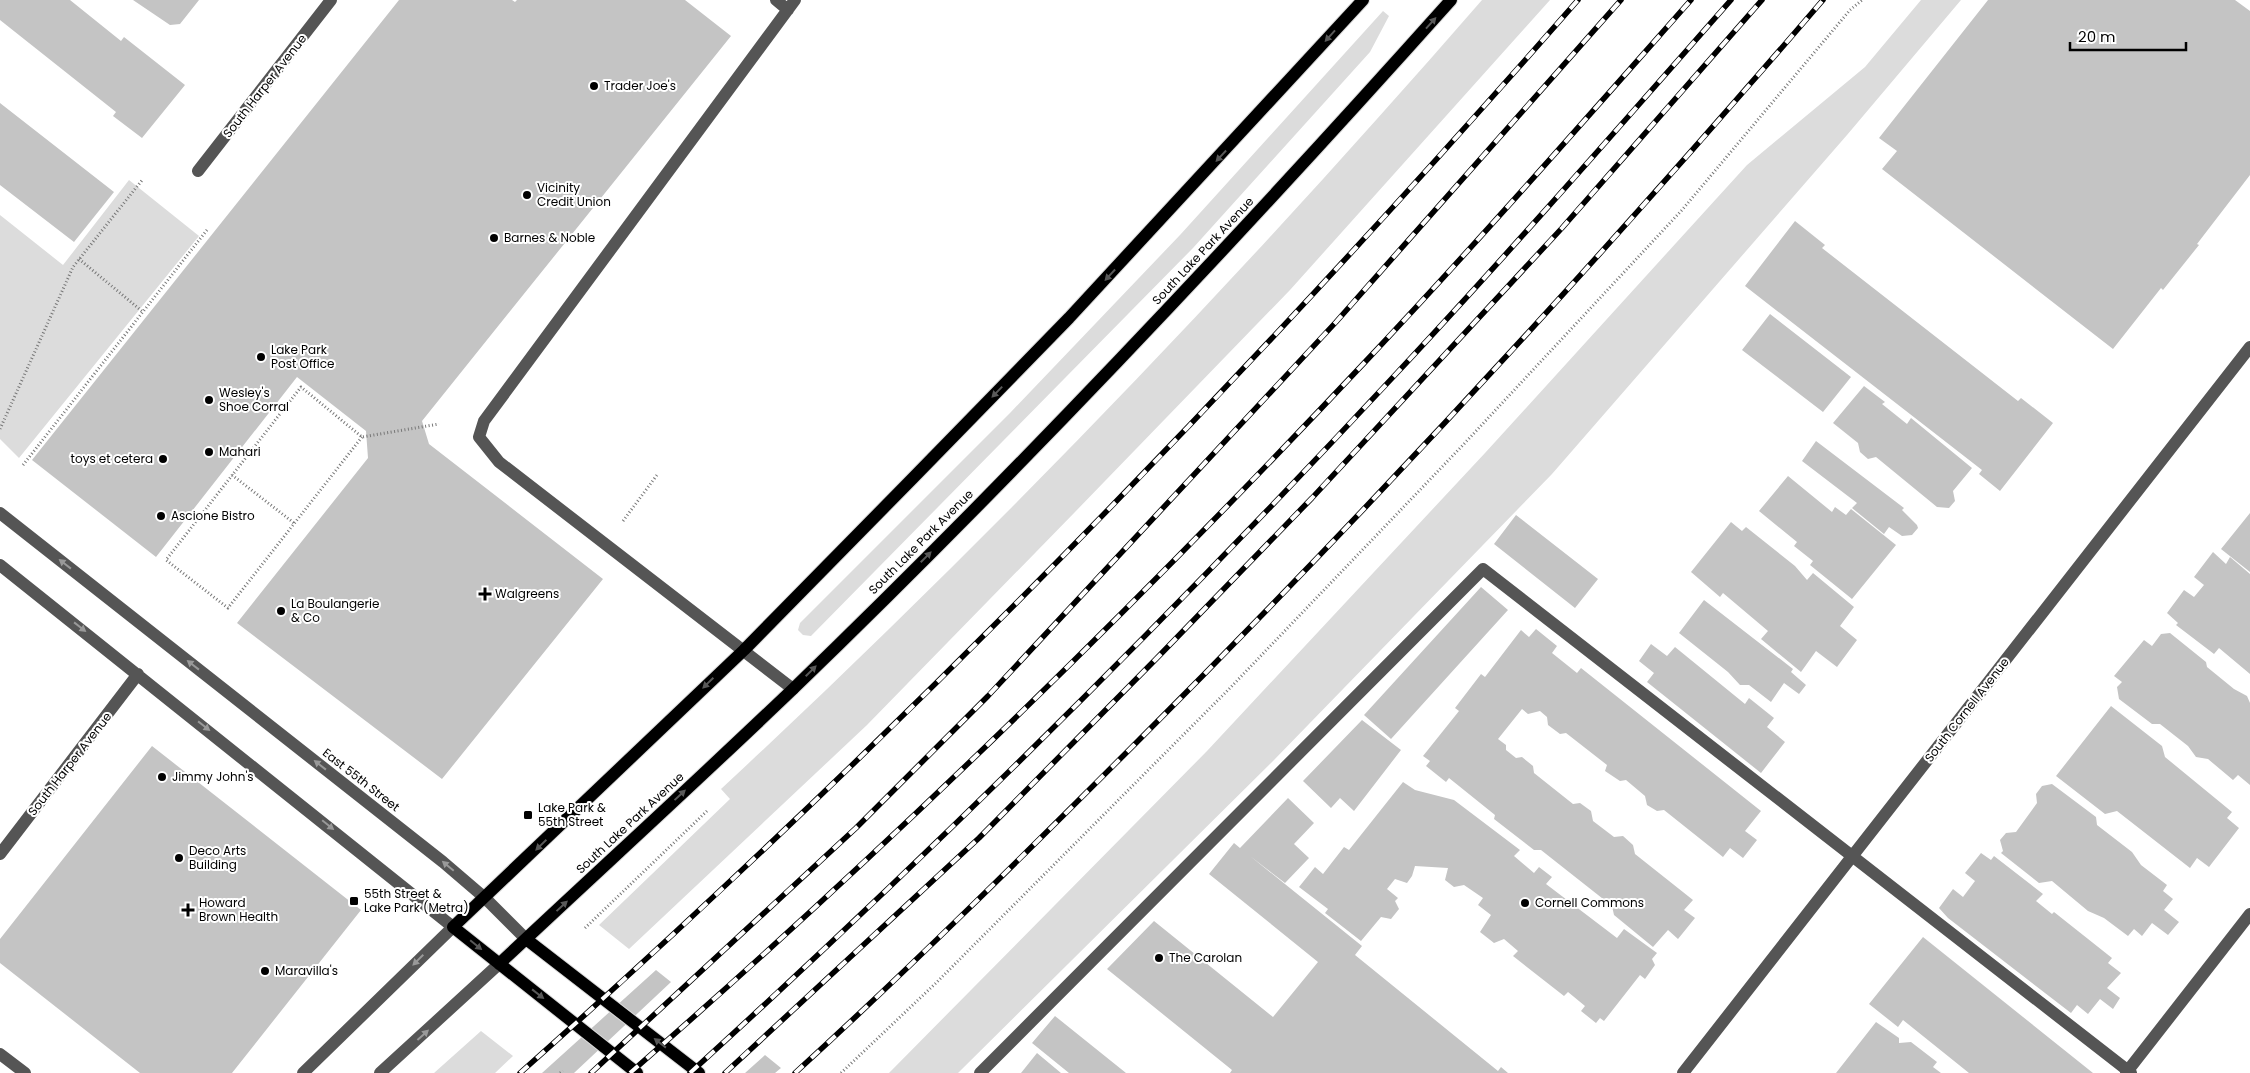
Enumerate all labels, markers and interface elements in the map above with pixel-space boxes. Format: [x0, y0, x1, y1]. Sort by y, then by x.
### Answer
one-way arrow [1425, 17, 1437, 29]
scale bar [2070, 20, 2186, 52]
text: 20 m [2078, 26, 2116, 47]
street label: South Harper Avenue [219, 30, 310, 141]
one-way arrow [1325, 30, 1336, 43]
place label: Trader Joe's [604, 77, 676, 94]
marker: Trader Joe's [588, 80, 600, 92]
one-way arrow [1215, 149, 1227, 161]
place label: Vicinity Credit Union [537, 179, 611, 210]
marker: Vicinity Credit Union [521, 189, 533, 201]
street label: South Lake Park Avenue [1148, 193, 1257, 308]
place label: Barnes & Noble [504, 229, 595, 246]
marker: Barnes & Noble [488, 232, 500, 244]
one-way arrow [1104, 268, 1116, 280]
place label: Lake Park Post Office [271, 341, 334, 372]
marker: Lake Park Post Office [255, 351, 267, 363]
place label: Wesley's Shoe Corral [219, 384, 289, 415]
one-way arrow [991, 385, 1003, 397]
marker: Wesley's Shoe Corral [203, 394, 215, 406]
place label: Mahari [219, 443, 261, 460]
marker: Mahari [203, 446, 215, 458]
place label: toys et cetera [71, 450, 153, 467]
marker: toys et cetera [157, 453, 169, 465]
street label: South Lake Park Avenue [865, 486, 977, 598]
place label: Ascione Bistro [171, 507, 255, 524]
marker: Ascione Bistro [155, 510, 167, 522]
one-way arrow [920, 551, 932, 563]
one-way arrow [59, 559, 72, 570]
place label: Walgreens [495, 585, 559, 602]
marker: Walgreens [479, 588, 491, 600]
place label: La Boulangerie & Co [291, 595, 379, 626]
marker: La Boulangerie & Co [275, 605, 287, 617]
one-way arrow [73, 622, 86, 633]
street label: South Cornell Avenue [1920, 654, 2013, 766]
one-way arrow [187, 659, 200, 670]
one-way arrow [805, 665, 817, 677]
one-way arrow [703, 677, 715, 689]
street label: South Harper Avenue [24, 708, 115, 819]
one-way arrow [197, 720, 210, 731]
street label: East 55th Street [319, 744, 403, 815]
one-way arrow [314, 760, 327, 771]
place label: Jimmy John's [172, 768, 254, 785]
street label: South Lake Park Avenue [572, 768, 687, 877]
marker: Jimmy John's [156, 771, 168, 783]
one-way arrow [674, 789, 686, 801]
place label: Lake Park & 55th Street [538, 799, 606, 830]
marker: Lake Park & 55th Street [522, 809, 534, 821]
one-way arrow [322, 819, 334, 830]
one-way arrow [535, 839, 547, 851]
place label: Deco Arts Building [189, 842, 246, 873]
marker: Deco Arts Building [173, 852, 185, 864]
one-way arrow [442, 861, 455, 872]
place label: 55th Street & Lake Park (Metra) [364, 885, 469, 916]
place label: Howard Brown Health [199, 894, 278, 925]
place label: Cornell Commons [1535, 894, 1644, 911]
marker: 55th Street & Lake Park (Metra) [348, 895, 360, 907]
marker: Cornell Commons [1519, 897, 1531, 909]
one-way arrow [555, 900, 567, 912]
marker: Howard Brown Health [181, 903, 195, 917]
one-way arrow [470, 940, 483, 951]
place label: The Carolan [1169, 949, 1242, 966]
marker: The Carolan [1153, 952, 1165, 964]
one-way arrow [412, 954, 424, 966]
place label: Maravilla's [275, 962, 338, 979]
marker: Maravilla's [259, 965, 271, 977]
one-way arrow [531, 989, 544, 1000]
one-way arrow [417, 1029, 429, 1041]
one-way arrow [654, 1038, 667, 1049]

